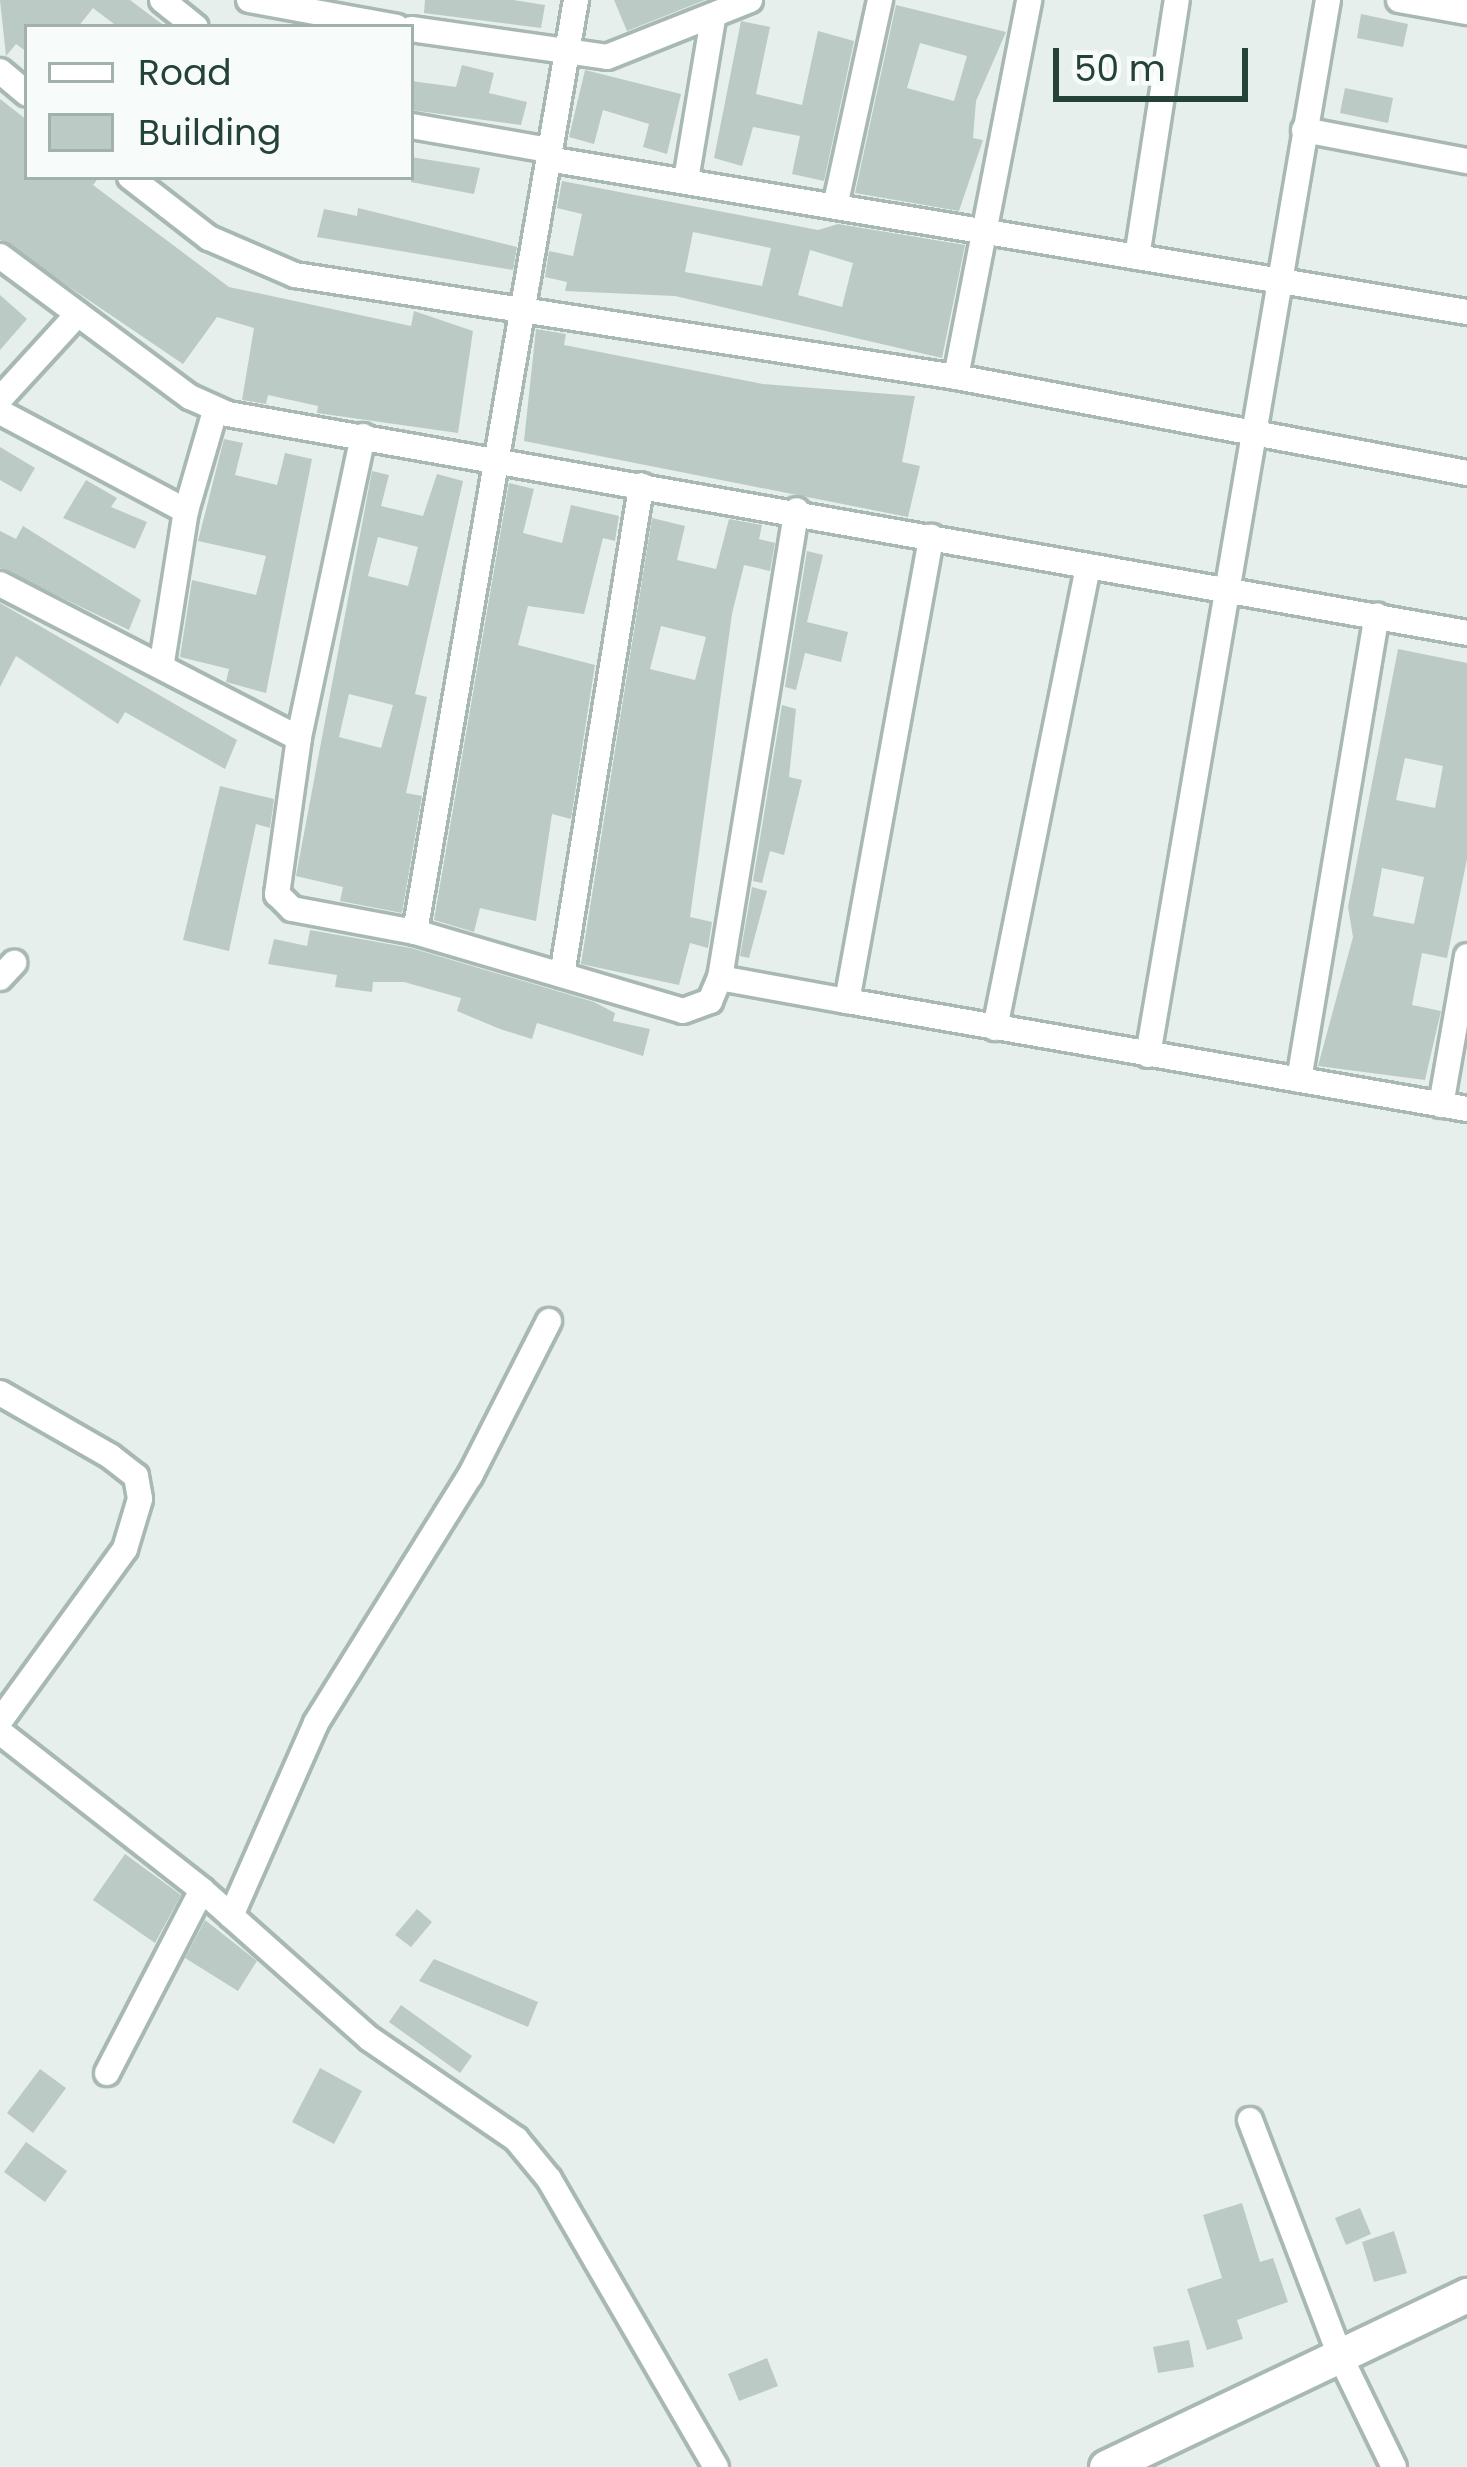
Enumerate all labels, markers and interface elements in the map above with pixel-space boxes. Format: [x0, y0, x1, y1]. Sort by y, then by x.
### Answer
legend [24, 24, 414, 180]
scale bar [1059, 24, 1254, 98]
text: 50 m [1074, 43, 1166, 94]
text: Road [138, 47, 232, 98]
text: Building [138, 107, 281, 158]

